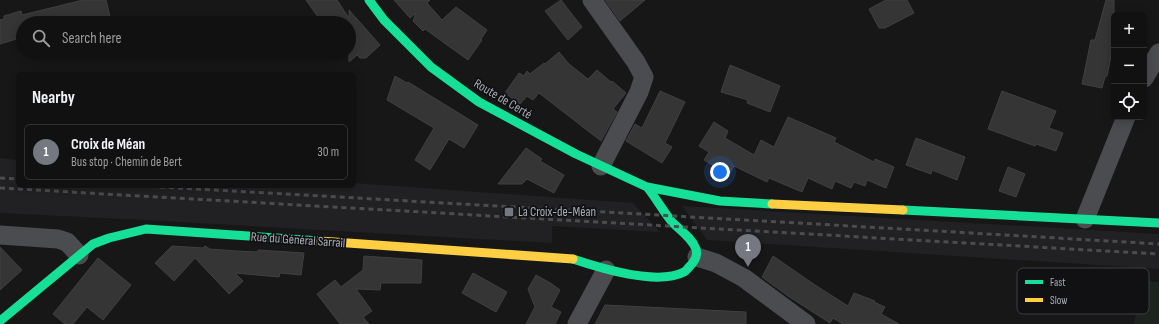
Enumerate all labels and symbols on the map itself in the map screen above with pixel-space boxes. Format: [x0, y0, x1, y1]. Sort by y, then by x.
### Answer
street label: Route de Certé [471, 75, 535, 123]
your location [710, 162, 730, 182]
place label: La Croix-de-Méan [518, 204, 596, 220]
marker: La Croix-de-Méan [503, 206, 515, 218]
street label: Rue du Général Sarrail [250, 229, 346, 251]
pin: 1 [735, 234, 761, 267]
legend [1017, 268, 1149, 314]
text: Fast [1050, 276, 1066, 289]
text: Slow [1050, 294, 1067, 307]

